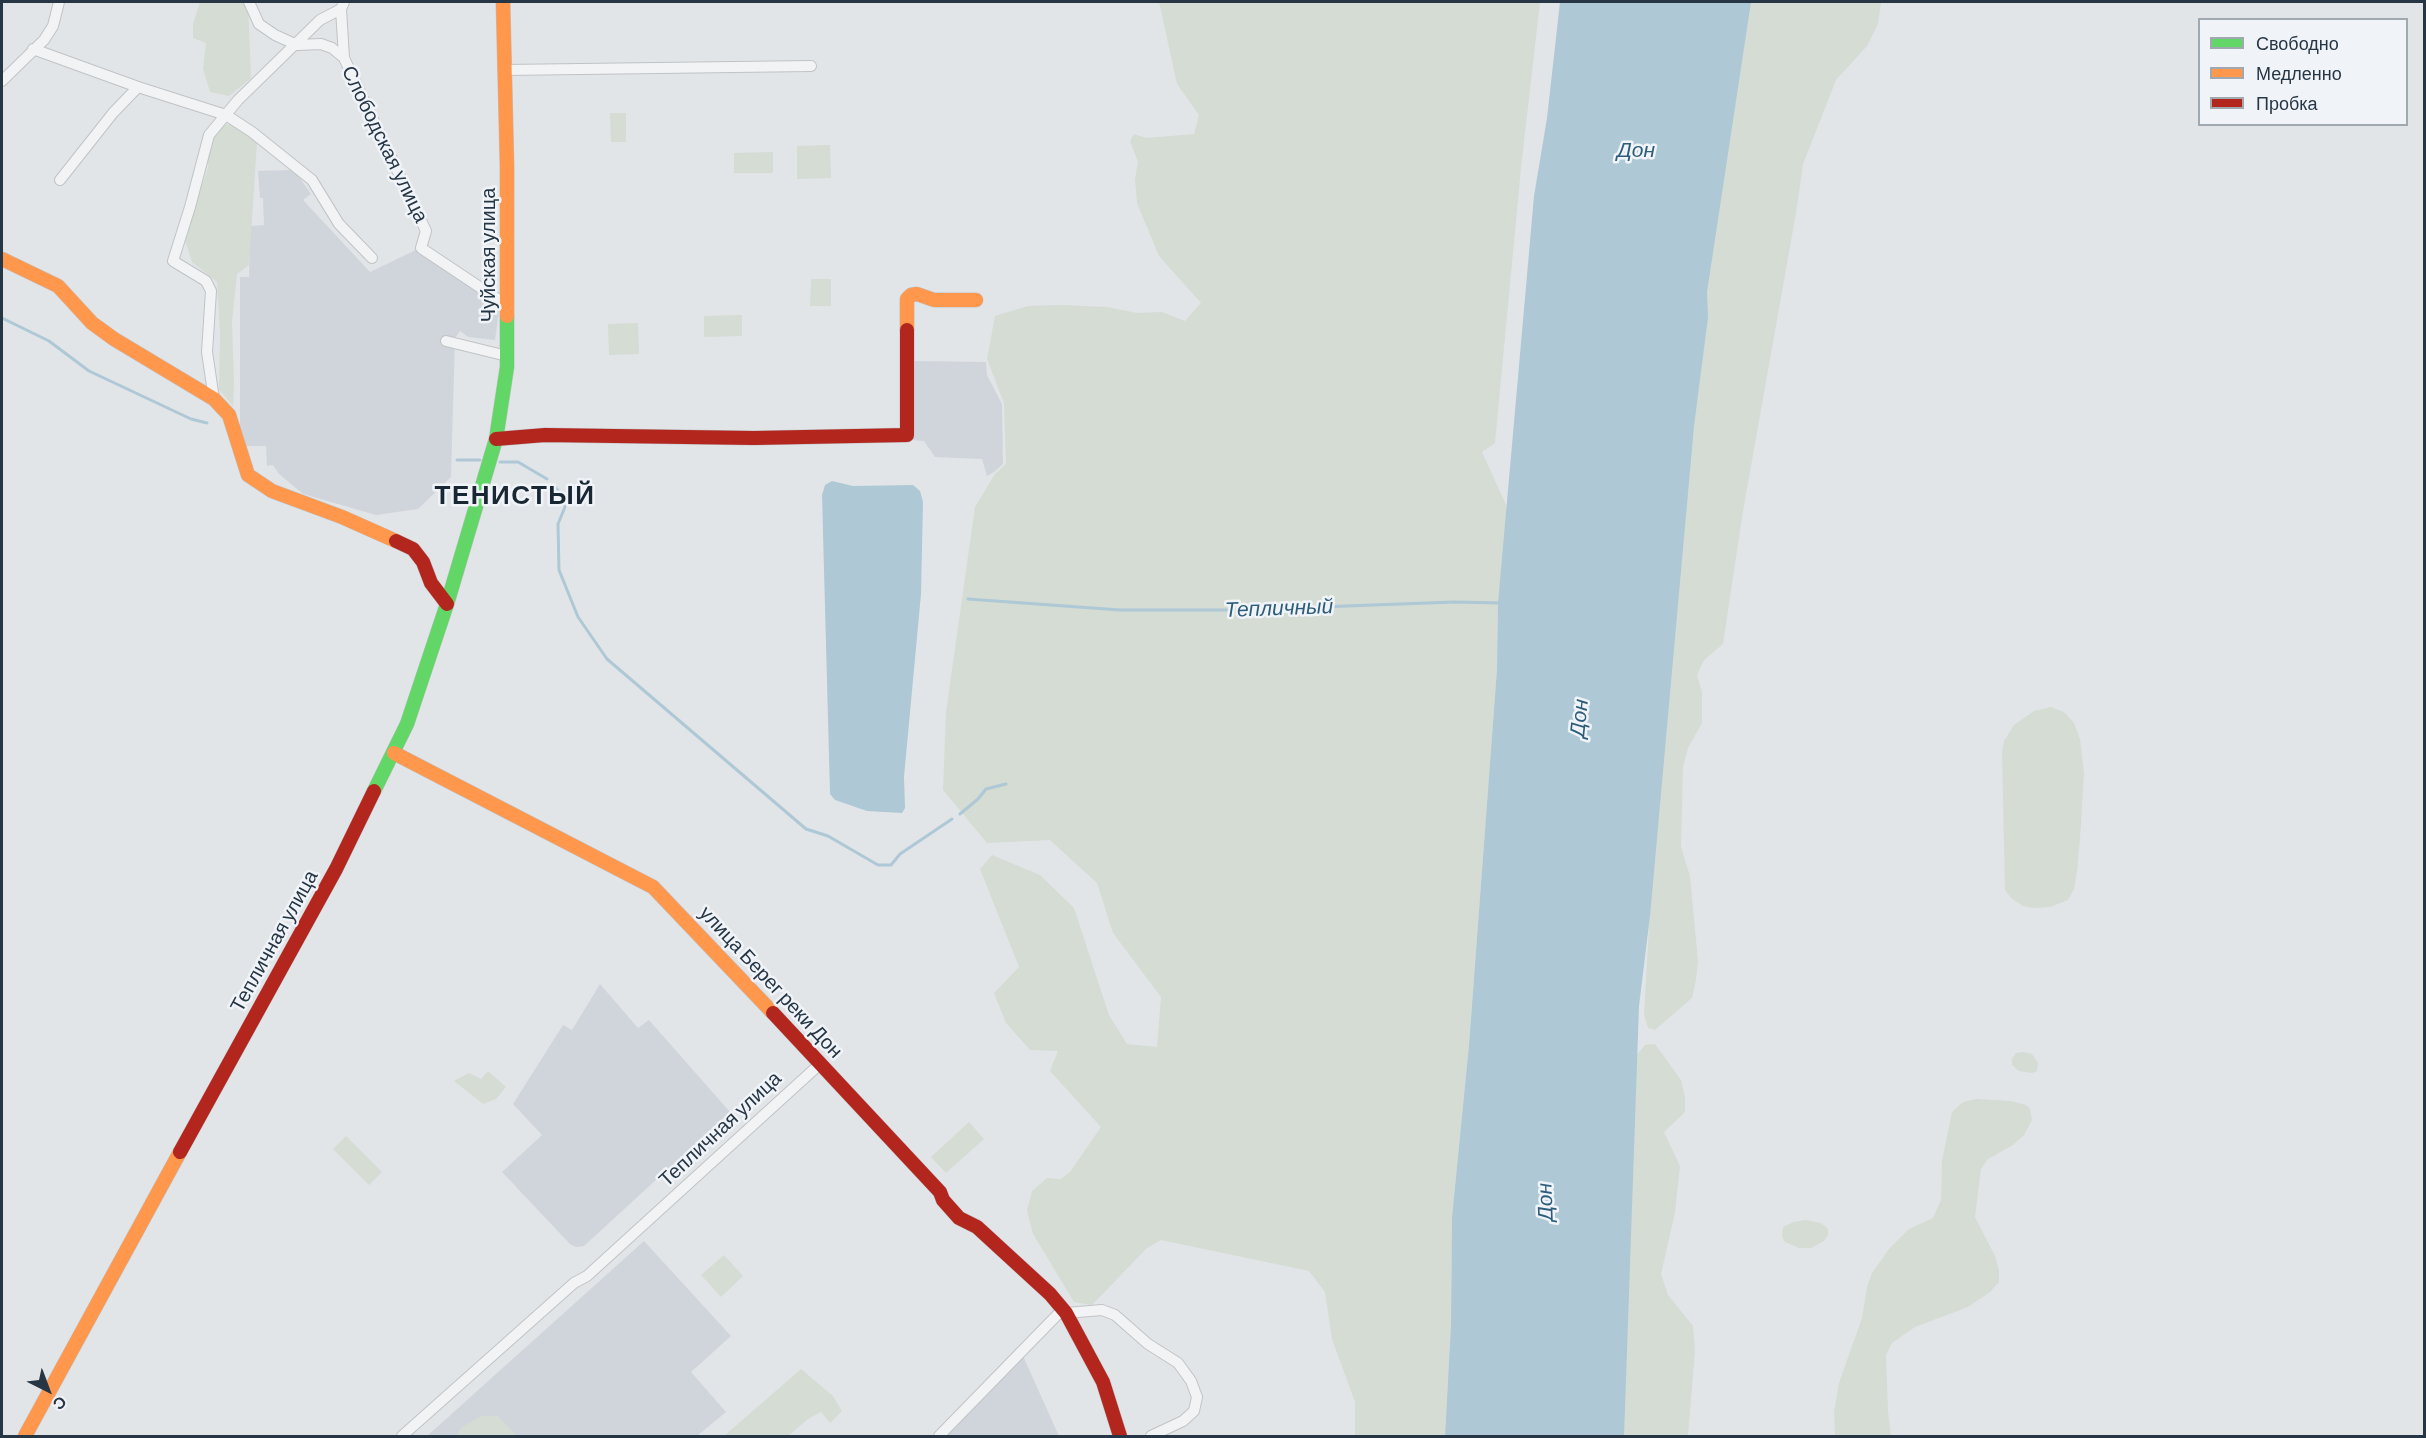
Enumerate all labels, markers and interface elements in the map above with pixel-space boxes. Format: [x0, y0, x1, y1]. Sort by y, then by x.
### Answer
legend [2198, 18, 2408, 126]
text: Свободно [2256, 32, 2339, 54]
street label: Слободская улица [337, 62, 433, 226]
text: Медленно [2256, 62, 2342, 84]
text: Пробка [2256, 92, 2318, 114]
water label: Дон [1617, 137, 1655, 163]
street label: Чуйская улица [476, 188, 500, 322]
district label: ТЕНИСТЫЙ [435, 479, 595, 511]
water label: Тепличный [1224, 594, 1334, 622]
water label: Дон [1564, 698, 1594, 738]
street label: Тепличная улица [225, 866, 323, 1016]
street label: улица Берег реки Дон [694, 901, 848, 1063]
street label: Тепличная улица [654, 1066, 786, 1192]
water label: Дон [1532, 1183, 1558, 1221]
north arrow [18, 1360, 78, 1420]
text: С [50, 1393, 71, 1415]

